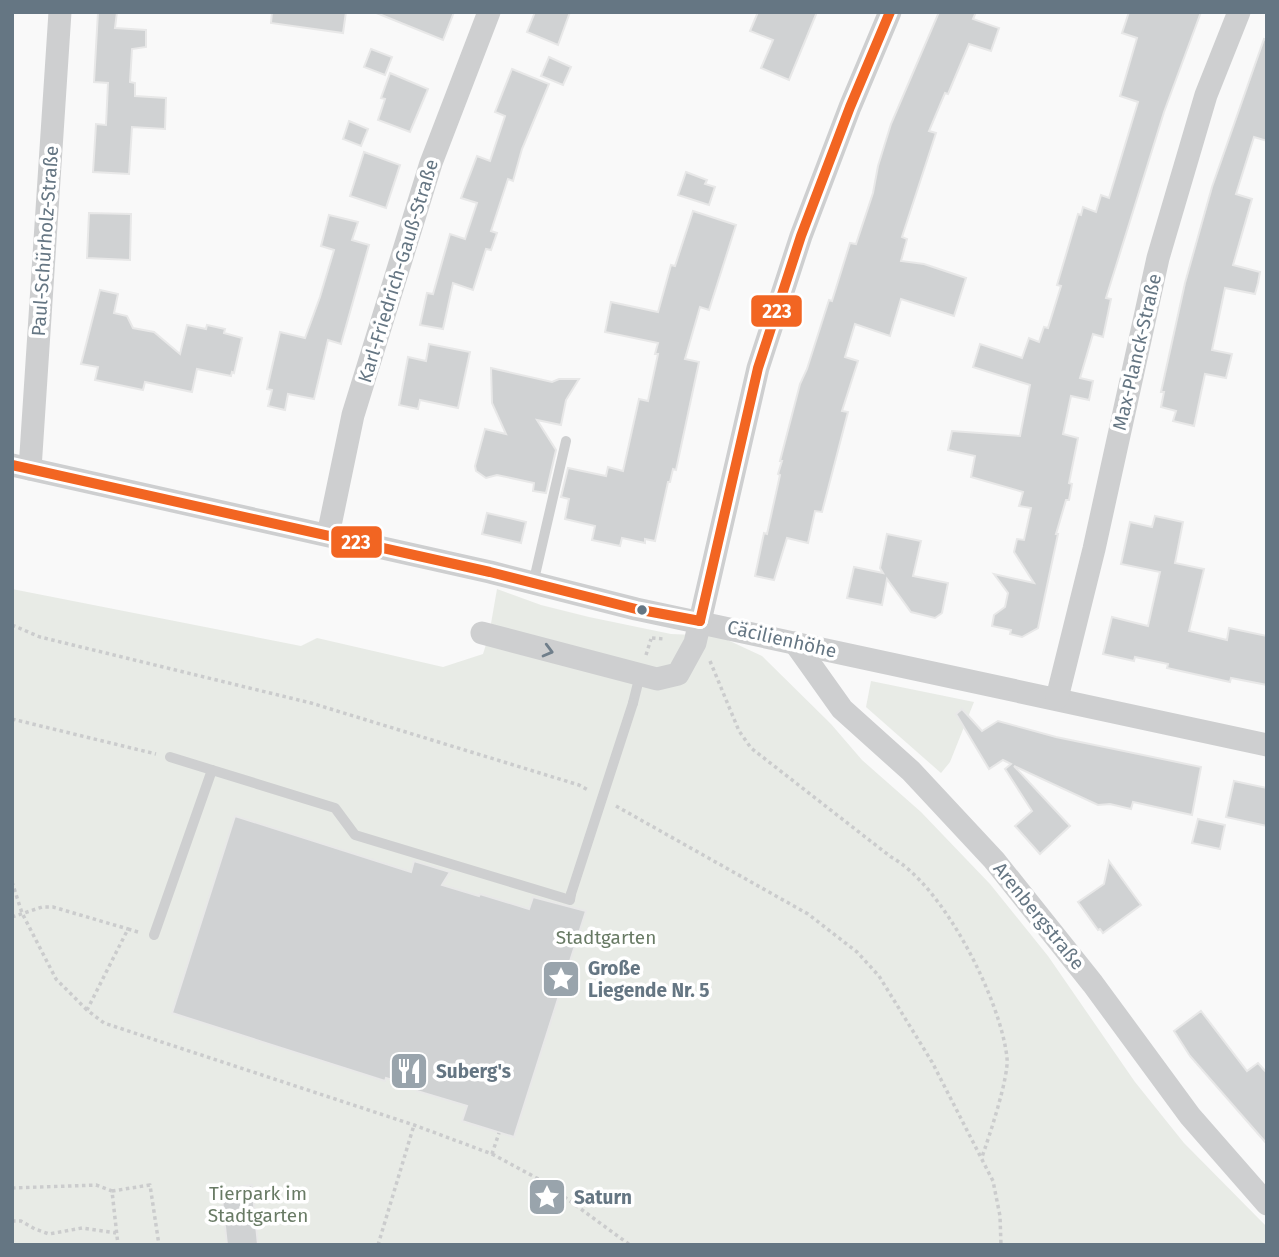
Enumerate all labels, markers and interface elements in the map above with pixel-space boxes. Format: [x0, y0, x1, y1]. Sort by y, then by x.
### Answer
street label: Paul-Schürholz-Straße [27, 145, 63, 337]
street label: Karl-Friedrich-Gauß-Straße [353, 156, 443, 386]
street label: Max-Planck-Straße [1108, 271, 1166, 433]
line badge: 223 [750, 294, 803, 328]
text: 223 [762, 300, 792, 323]
line badge: 223 [330, 525, 383, 559]
text: 223 [341, 531, 371, 554]
unlabelled marker [635, 603, 649, 617]
street label: Cäcilienhöhe [725, 615, 839, 663]
one-way arrow [542, 643, 554, 657]
street label: Arenbergstraße [989, 857, 1089, 975]
park label: Stadtgarten [556, 926, 656, 949]
place label: Große Liegende Nr. 5 [588, 957, 709, 1002]
place icon: Große Liegende Nr. 5 [540, 958, 582, 1000]
restaurant icon: Suberg's [388, 1050, 430, 1092]
place label: Suberg's [436, 1060, 511, 1083]
place icon: Saturn [526, 1176, 568, 1218]
park label: Tierpark im Stadtgarten [208, 1182, 308, 1227]
place label: Saturn [574, 1186, 632, 1209]

